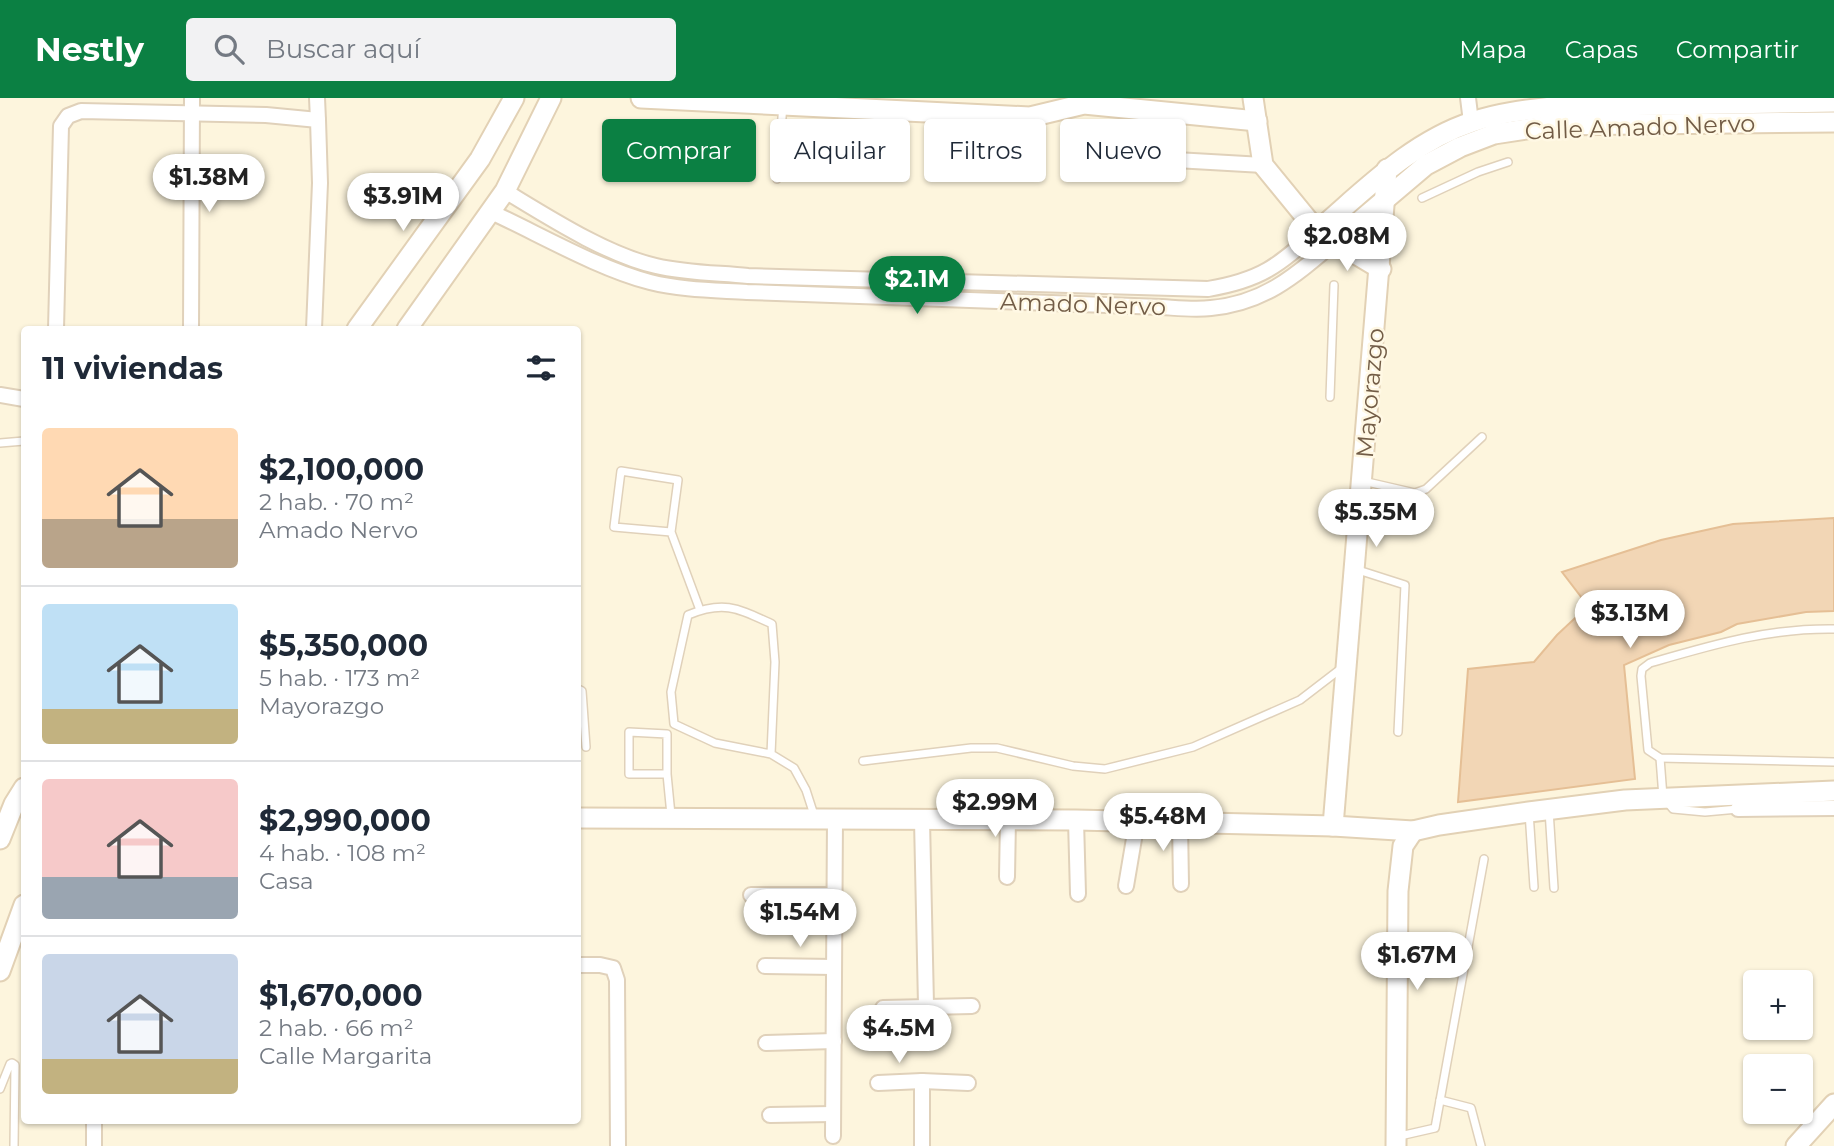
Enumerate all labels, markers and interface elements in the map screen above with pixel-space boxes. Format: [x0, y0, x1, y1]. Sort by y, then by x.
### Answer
search box [186, 18, 676, 81]
text: Nestly [35, 29, 144, 69]
icon: search [210, 30, 248, 68]
text: Buscar aquí [266, 33, 420, 65]
text: Mapa [1459, 35, 1527, 64]
text: Capas [1565, 35, 1638, 64]
text: Compartir [1676, 35, 1799, 64]
street label: Calle Amado Nervo [1524, 108, 1756, 146]
chip: Comprar [602, 119, 756, 182]
chip: Alquilar [770, 119, 910, 182]
chip: Filtros [924, 119, 1046, 182]
chip: Nuevo [1060, 119, 1186, 182]
pin: $1.38M [152, 155, 266, 214]
text: $1.38M [169, 163, 249, 191]
pin: $3.91M [346, 174, 460, 233]
text: $3.91M [363, 182, 443, 210]
pin: $2.08M [1290, 214, 1404, 273]
text: $2.08M [1304, 222, 1390, 250]
pin: $2.1M [868, 256, 966, 316]
text: $2.1M [884, 265, 950, 293]
street label: Amado Nervo [999, 287, 1167, 321]
street label: Mayorazgo [1350, 327, 1390, 459]
icon: filters [522, 349, 560, 387]
text: 11 viviendas [42, 350, 223, 387]
text: $2,100,000 [259, 451, 424, 488]
icon: home [98, 456, 182, 540]
text: 2 hab. · 70 m² [259, 488, 414, 516]
pin: $5.35M [1319, 490, 1433, 549]
text: $5.35M [1334, 498, 1418, 526]
text: Amado Nervo [259, 516, 418, 544]
pin: $3.13M [1573, 590, 1687, 650]
text: $3.13M [1591, 599, 1669, 627]
text: $5,350,000 [259, 627, 428, 664]
icon: home [98, 632, 182, 716]
text: 5 hab. · 173 m² [259, 664, 420, 692]
text: Mayorazgo [259, 692, 384, 720]
pin: $2.99M [938, 780, 1052, 839]
text: $2.99M [952, 788, 1038, 816]
pin: $5.48M [1106, 794, 1220, 853]
text: $2,990,000 [259, 802, 431, 839]
text: $5.48M [1119, 802, 1207, 830]
icon: home [98, 807, 182, 891]
text: 4 hab. · 108 m² [259, 839, 426, 867]
text: Casa [259, 867, 314, 895]
pin: $1.54M [743, 890, 857, 949]
text: $1.54M [760, 898, 840, 926]
pin: $1.67M [1360, 932, 1474, 992]
text: $1.67M [1377, 941, 1457, 969]
map controls [1743, 970, 1813, 1124]
button: + [1743, 970, 1813, 1040]
text: $1,670,000 [259, 977, 423, 1014]
icon: home [98, 982, 182, 1066]
pin: $4.5M [850, 1006, 948, 1065]
text: 2 hab. · 66 m² [259, 1014, 414, 1042]
text: $4.5M [863, 1014, 935, 1042]
text: Calle Margarita [259, 1042, 432, 1070]
button: − [1743, 1054, 1813, 1124]

